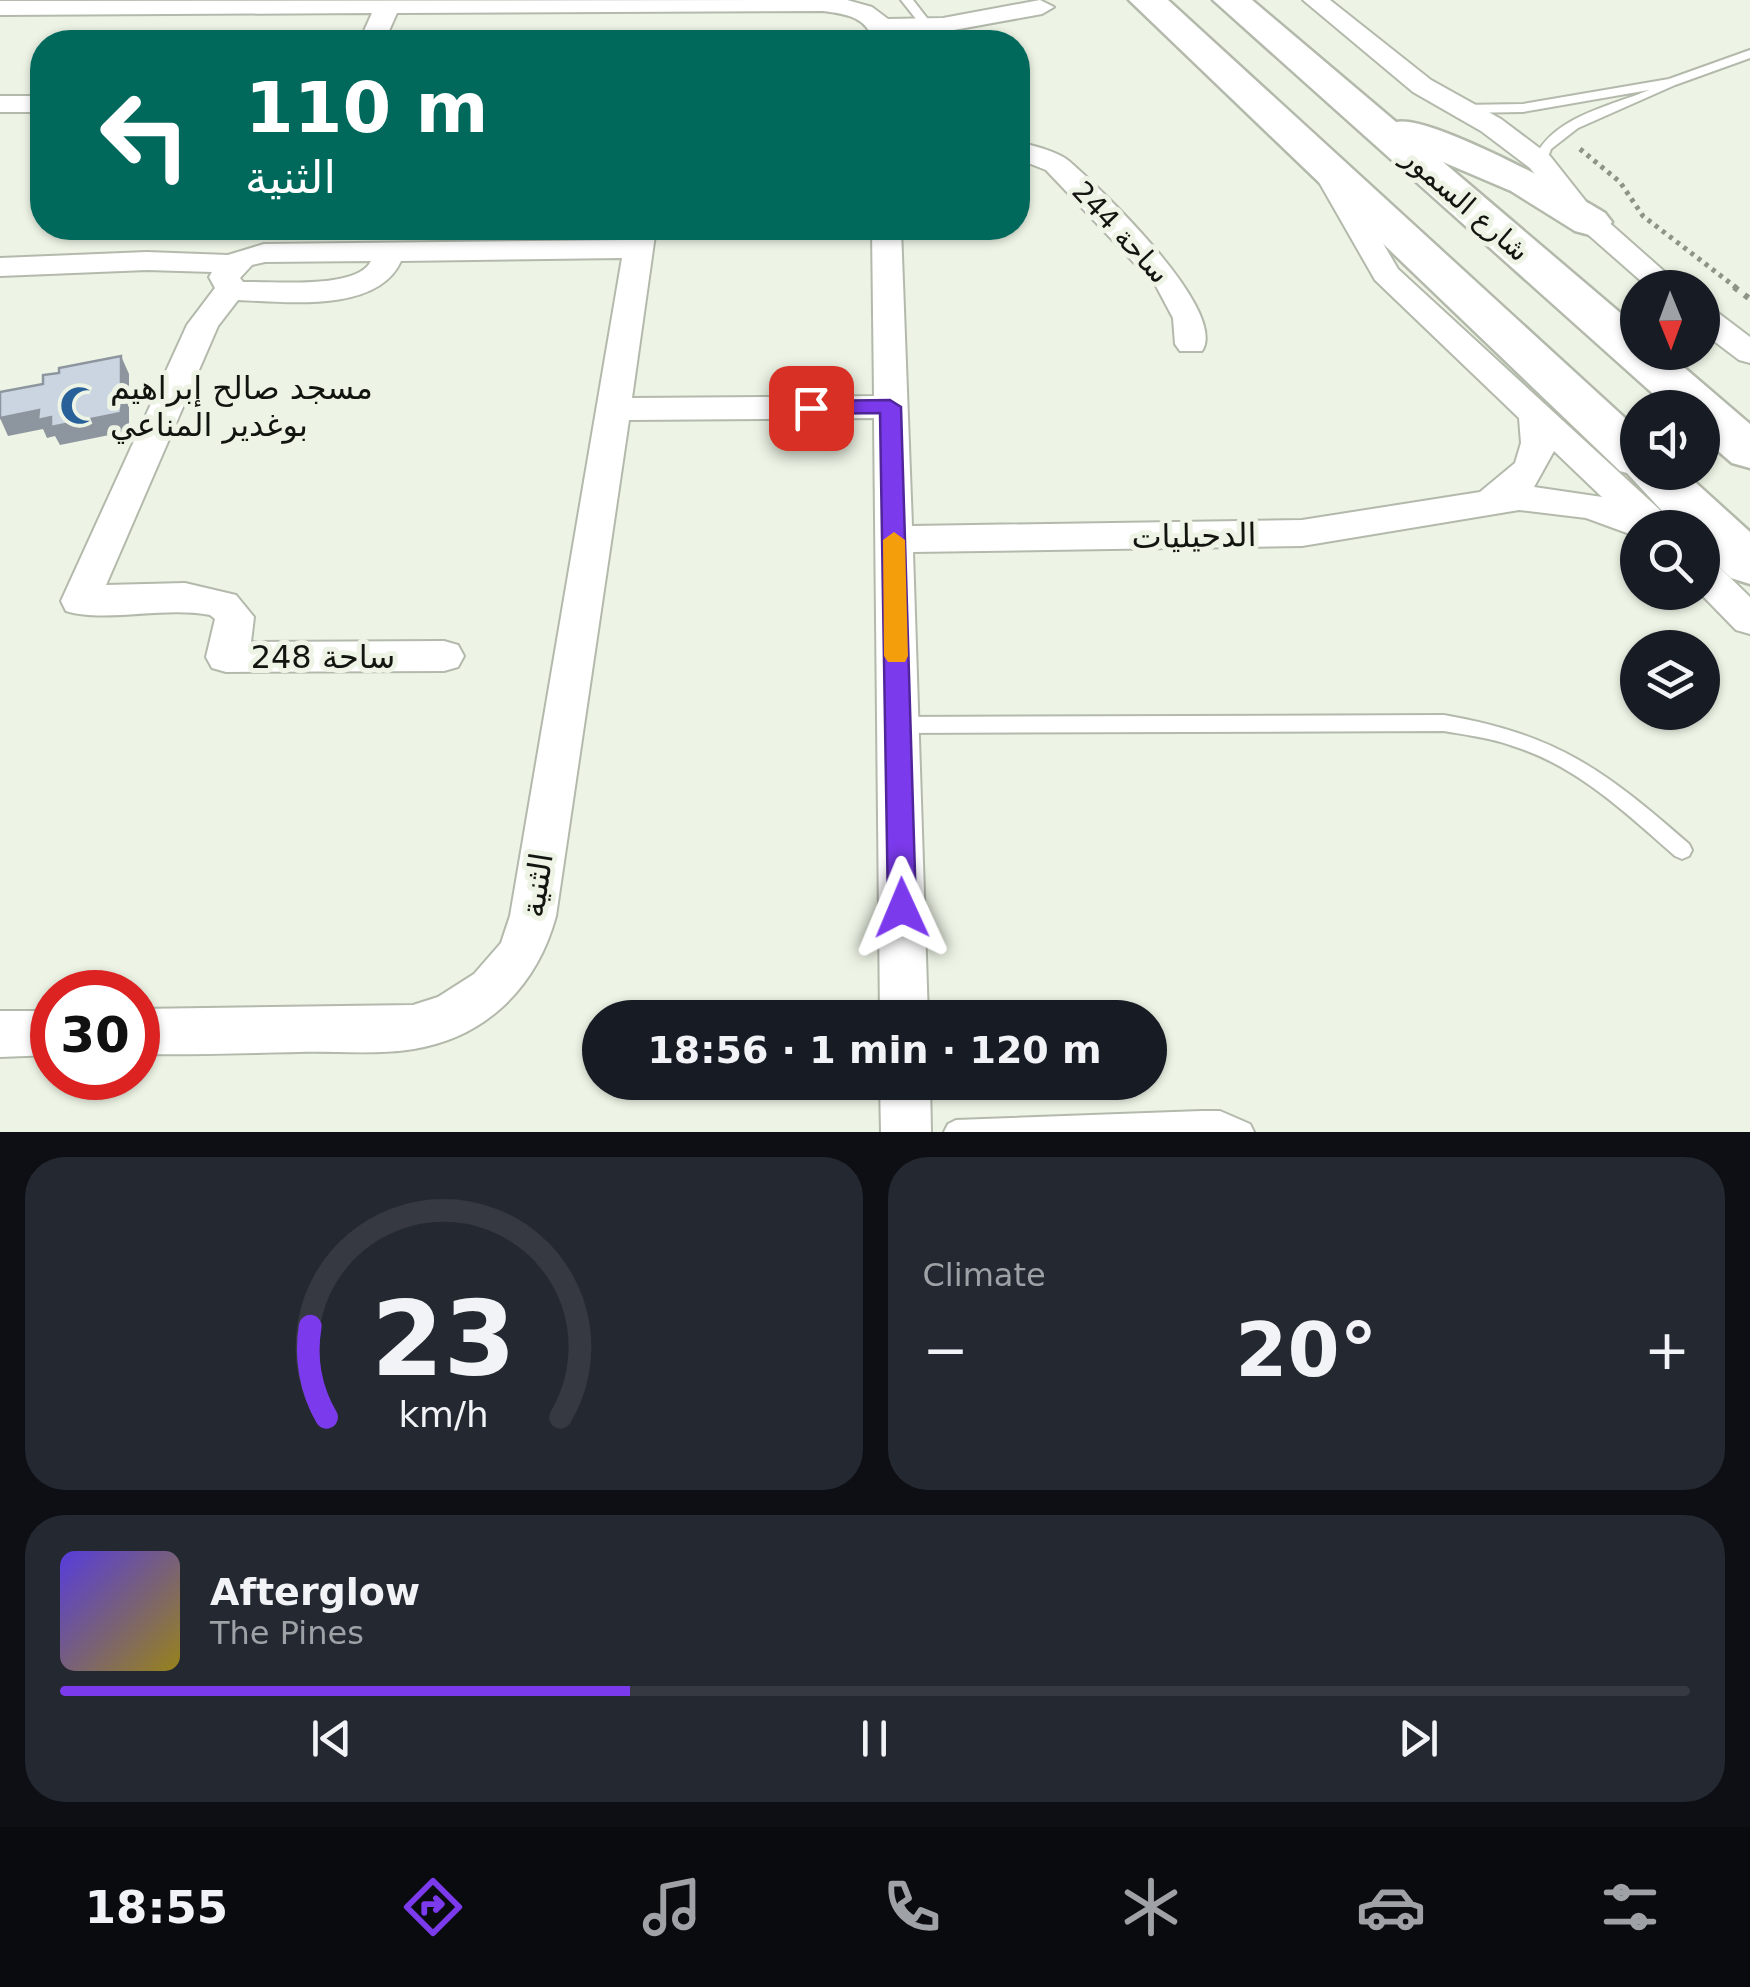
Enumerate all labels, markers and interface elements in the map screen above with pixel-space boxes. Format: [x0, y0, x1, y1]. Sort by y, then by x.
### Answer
text: 110 m [245, 67, 488, 149]
icon: left [80, 70, 210, 200]
street label: شارع السمور [1394, 139, 1536, 268]
text: الثنية [245, 151, 336, 204]
street label: ساحة 244 [1065, 175, 1176, 290]
north arrow [1620, 270, 1720, 370]
map controls [1620, 270, 1720, 730]
pin [769, 366, 854, 451]
place label: مسجد صالح إبراهيم بوغدير المناعي [110, 369, 373, 444]
icon: arrive [784, 381, 839, 436]
mosque icon: مسجد صالح إبراهيم بوغدير المناعي [59, 385, 101, 427]
button: sound [1620, 390, 1720, 490]
button: search [1620, 510, 1720, 610]
street label: الدحيليات [1131, 516, 1257, 556]
button: layers [1620, 630, 1720, 730]
street label: ساحة 248 [251, 638, 395, 676]
street label: الثنية [513, 850, 561, 920]
position arrow [850, 856, 954, 960]
speed limit sign: 30 [30, 970, 160, 1100]
text: 18:56 · 1 min · 120 m [647, 1028, 1102, 1072]
text: Climate [923, 1256, 1046, 1294]
text: 23 [371, 1278, 516, 1400]
text: 20° [1235, 1306, 1377, 1394]
text: − [923, 1318, 969, 1382]
text: + [1644, 1318, 1690, 1382]
text: km/h [399, 1394, 489, 1435]
text: Afterglow [210, 1570, 420, 1614]
text: The Pines [210, 1614, 364, 1652]
icon: previous [304, 1711, 359, 1766]
icon: pause [847, 1711, 902, 1766]
icon: next [1391, 1711, 1446, 1766]
icon: directions [398, 1872, 468, 1942]
icon: music [637, 1872, 707, 1942]
icon: phone [877, 1872, 947, 1942]
icon: climate [1116, 1872, 1186, 1942]
icon: car [1356, 1872, 1426, 1942]
icon: filters [1595, 1872, 1665, 1942]
text: 18:55 [85, 1881, 228, 1934]

